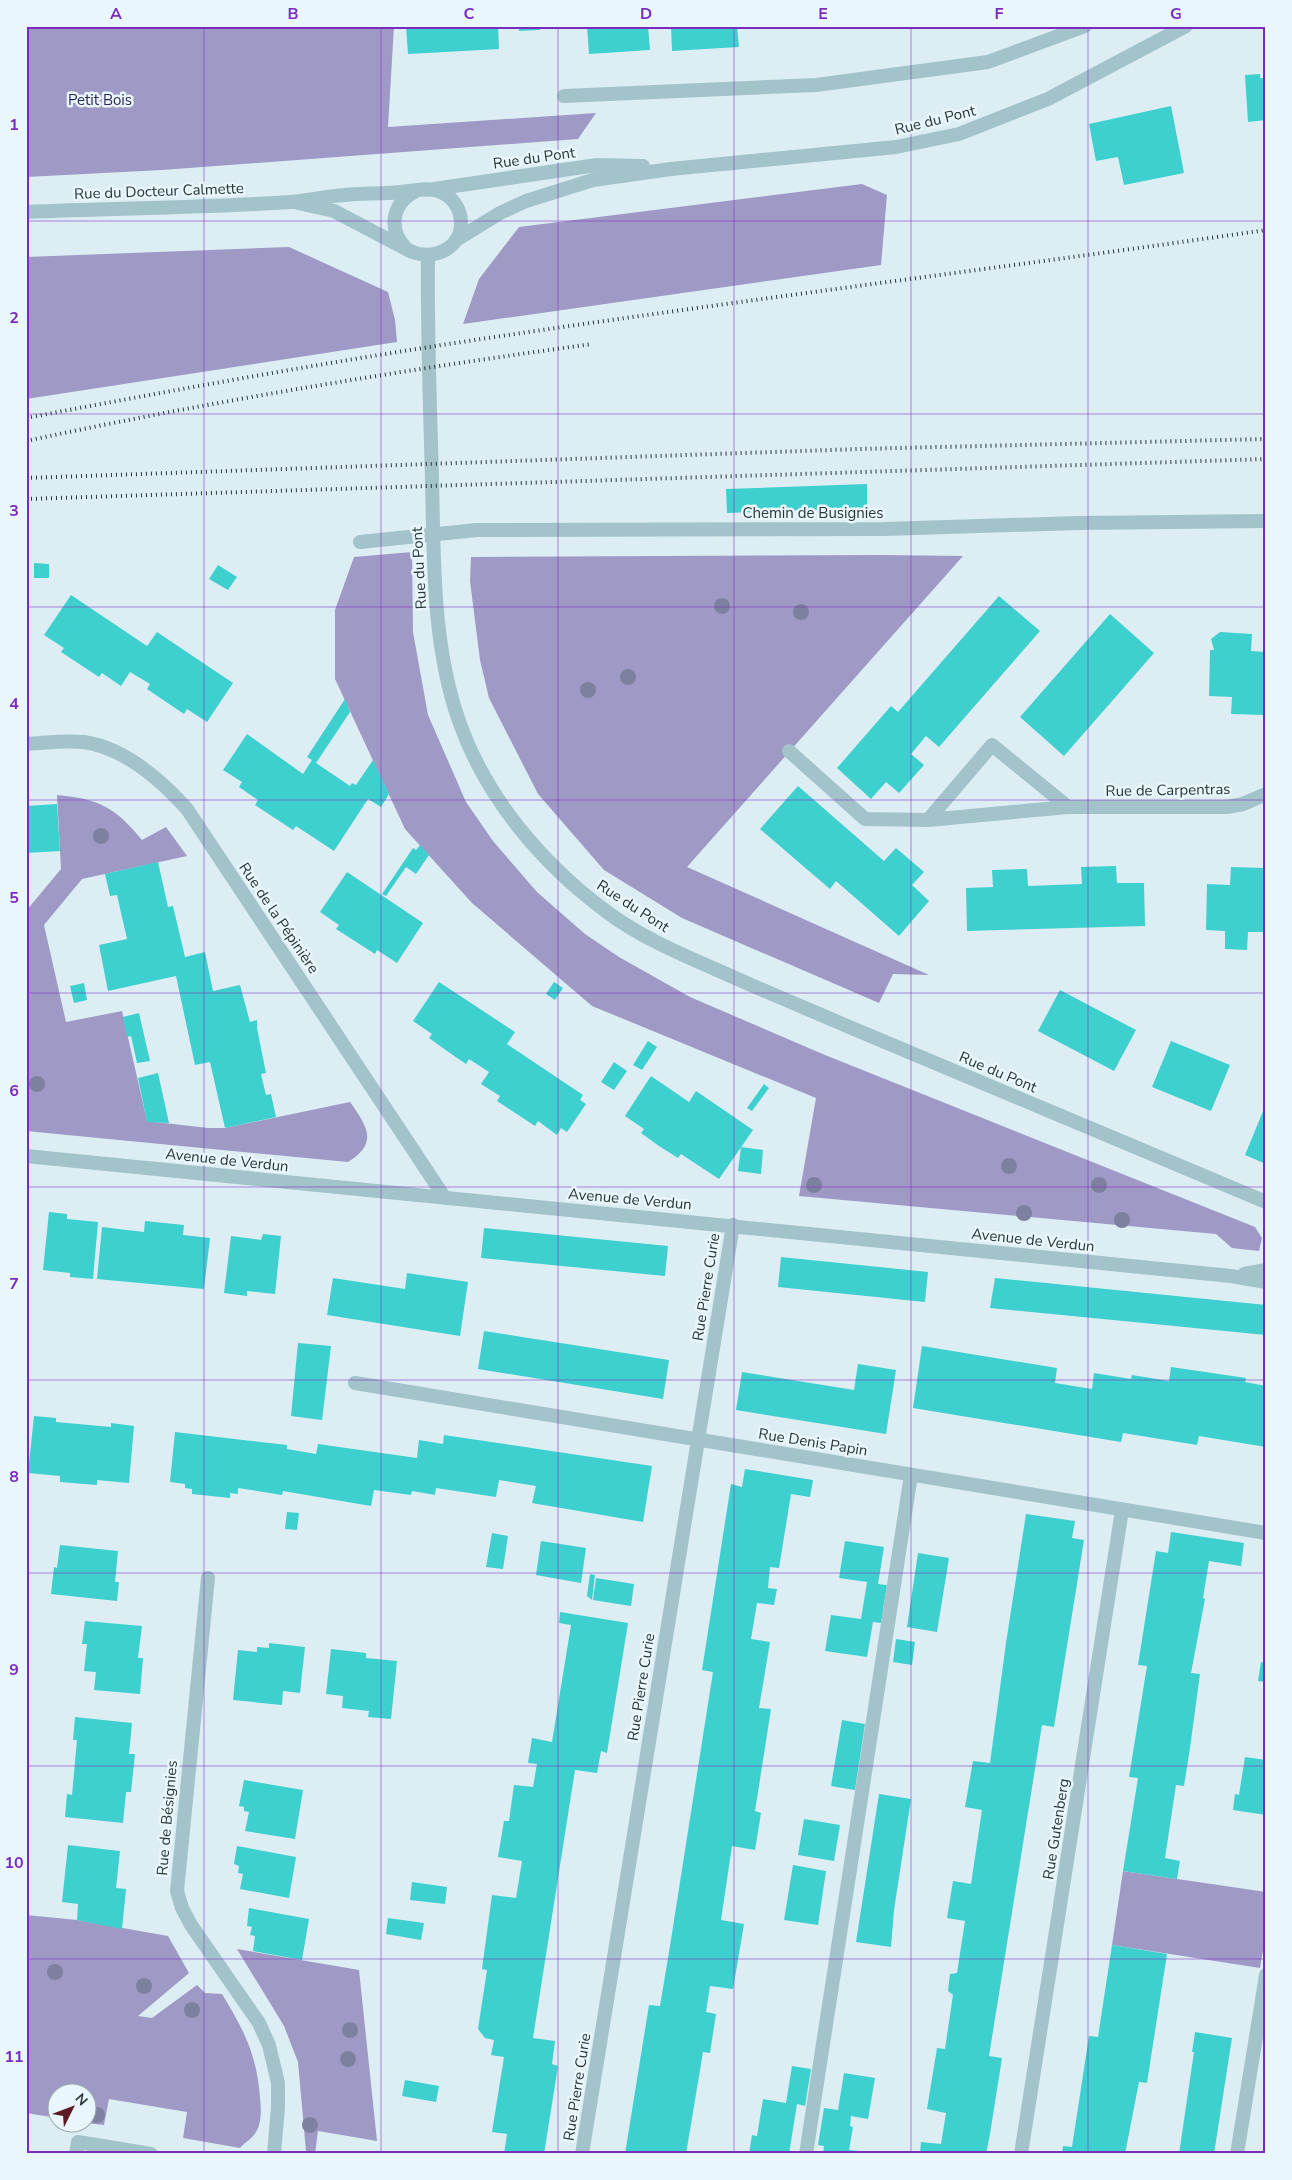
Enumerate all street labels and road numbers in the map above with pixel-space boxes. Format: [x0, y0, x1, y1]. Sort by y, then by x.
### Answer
street label: Rue du Pont [893, 100, 978, 140]
street label: Rue du Pont [492, 142, 577, 174]
street label: Rue du Docteur Calmette [74, 178, 244, 204]
street label: Chemin de Busignies [742, 503, 884, 523]
street label: Rue du Pont [407, 526, 431, 610]
street label: Rue de Carpentras [1105, 779, 1231, 801]
street label: Rue de la Pépinière [234, 859, 324, 977]
street label: Rue du Pont [593, 875, 674, 937]
street label: Rue du Pont [956, 1047, 1041, 1098]
street label: Avenue de Verdun [164, 1144, 290, 1176]
street label: Avenue de Verdun [567, 1184, 693, 1214]
street label: Avenue de Verdun [970, 1224, 1096, 1256]
street label: Rue Pierre Curie [688, 1232, 724, 1342]
street label: Rue Denis Papin [757, 1423, 869, 1461]
street label: Rue Pierre Curie [623, 1632, 659, 1742]
street label: Rue de Bésignies [152, 1760, 182, 1876]
street label: Rue Gutenberg [1038, 1777, 1074, 1881]
street label: Rue Pierre Curie [559, 2032, 595, 2142]

